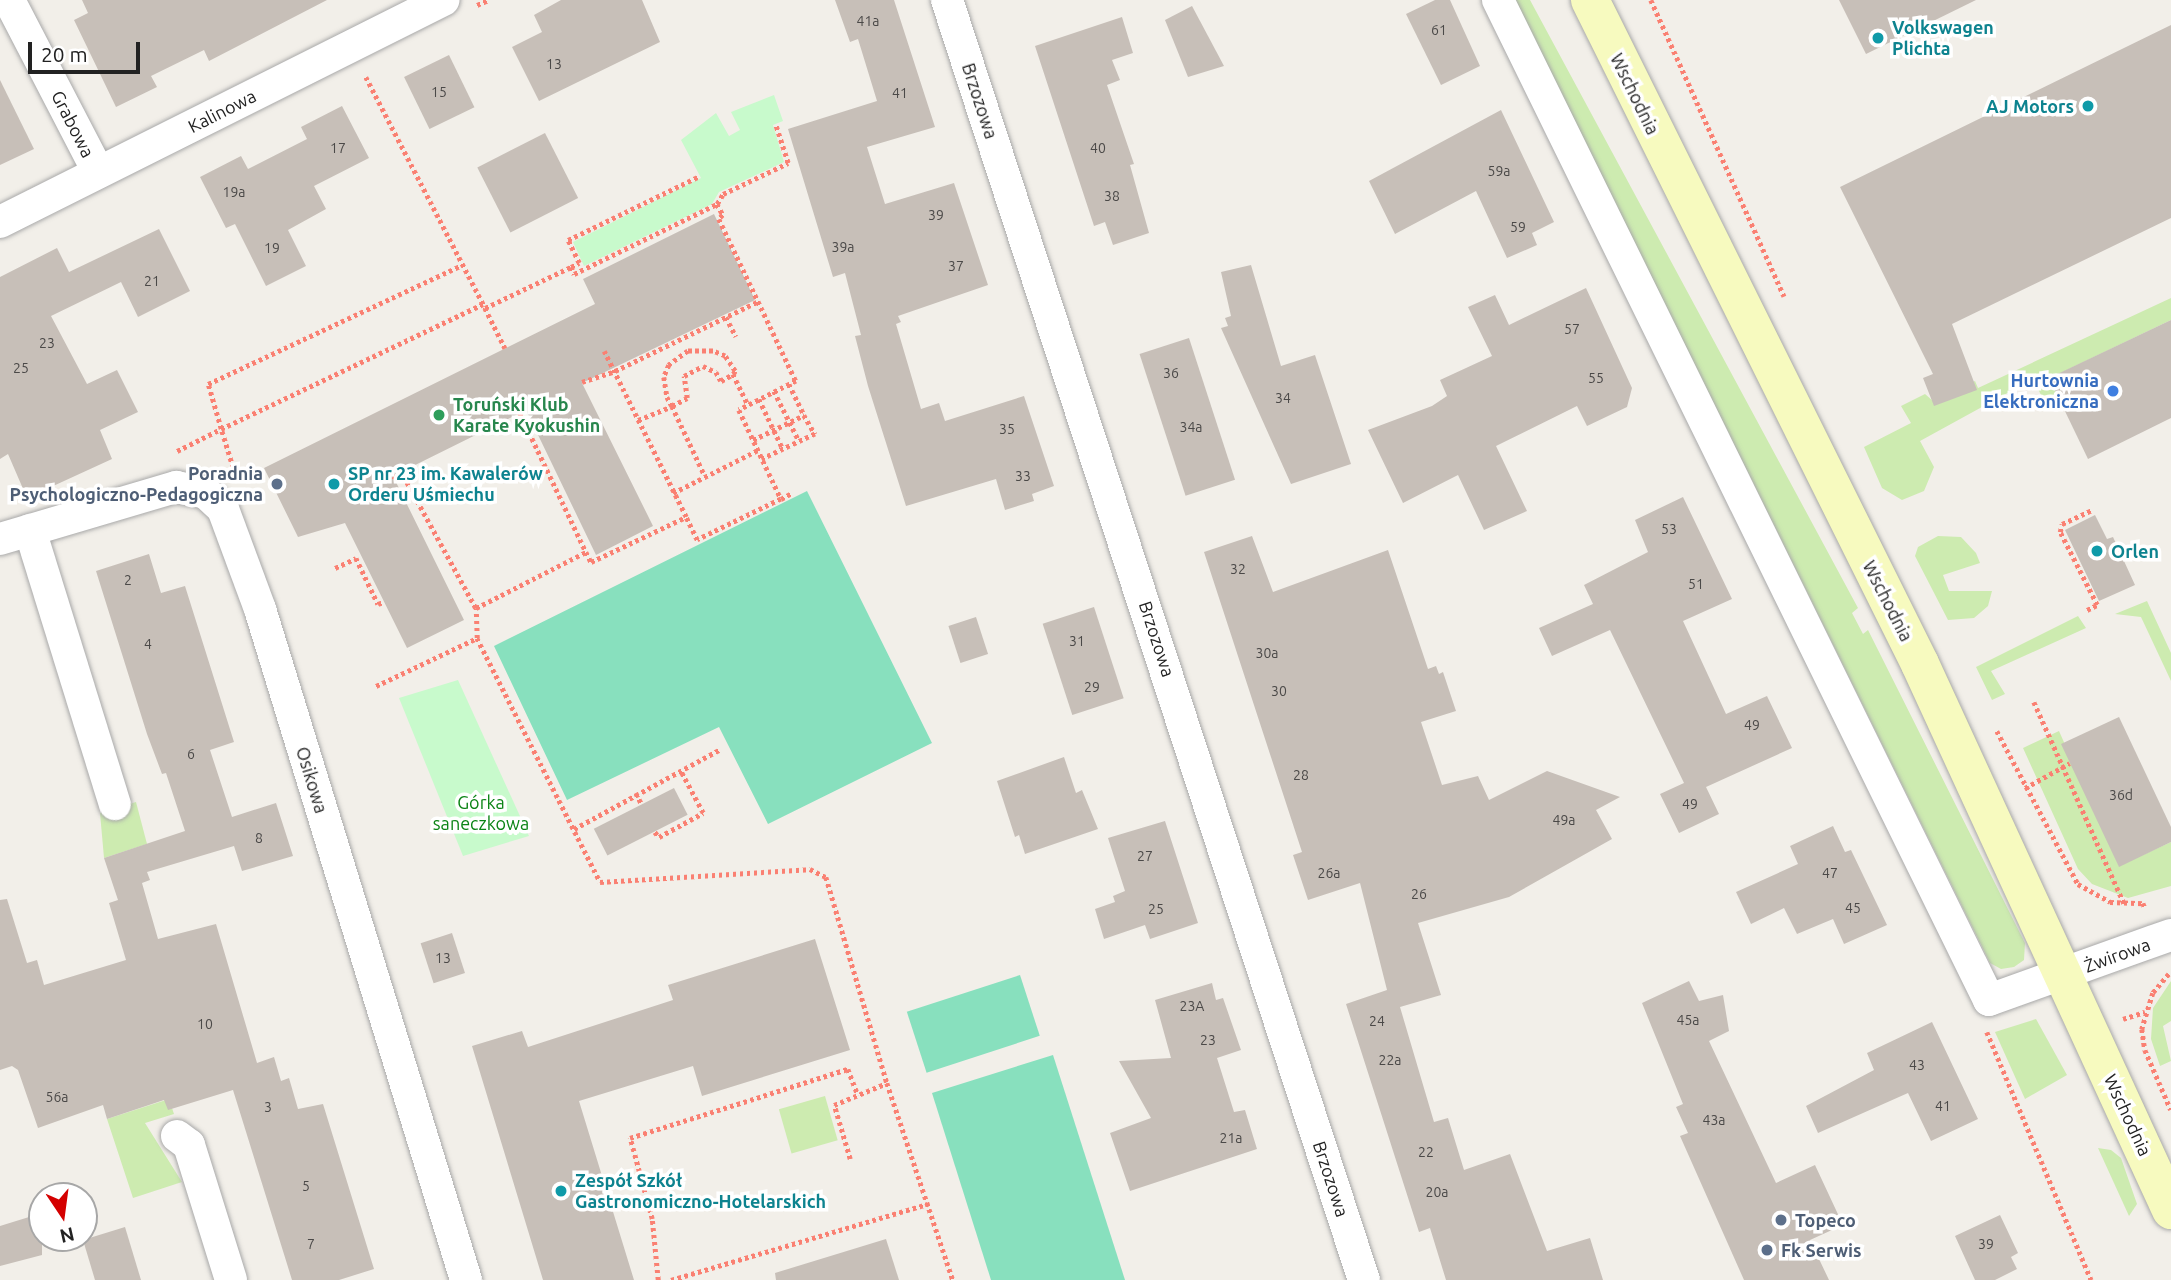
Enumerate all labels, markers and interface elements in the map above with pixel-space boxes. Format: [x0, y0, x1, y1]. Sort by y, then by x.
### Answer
house number: 41a [857, 13, 879, 29]
place label: Volkswagen Plichta [1892, 17, 1994, 60]
house number: 61 [1431, 22, 1447, 38]
scale bar [32, 28, 144, 72]
marker: Volkswagen Plichta [1870, 30, 1886, 46]
text: 20 m [41, 42, 88, 66]
street label: Wschodnia [1606, 50, 1664, 138]
house number: 13 [546, 56, 562, 72]
street label: Brzozowa [958, 60, 1002, 142]
house number: 15 [431, 84, 447, 100]
street label: Kalinowa [184, 85, 260, 137]
house number: 41 [892, 85, 908, 101]
street label: Grabowa [47, 87, 99, 161]
place label: AJ Motors [1986, 95, 2074, 117]
marker: AJ Motors [2080, 98, 2096, 114]
house number: 17 [330, 140, 346, 156]
house number: 40 [1090, 140, 1106, 156]
house number: 59a [1488, 163, 1510, 179]
house number: 19a [223, 184, 245, 200]
house number: 38 [1104, 188, 1120, 204]
house number: 39 [928, 207, 944, 223]
house number: 59 [1510, 219, 1526, 235]
house number: 39a [832, 239, 854, 255]
house number: 19 [264, 240, 280, 256]
house number: 37 [948, 258, 964, 274]
house number: 21 [144, 273, 160, 289]
house number: 57 [1564, 321, 1580, 337]
house number: 23 [39, 335, 55, 351]
house number: 25 [13, 360, 29, 376]
house number: 36 [1163, 365, 1179, 381]
house number: 55 [1588, 370, 1604, 386]
place label: Hurtownia Elektroniczna [1983, 370, 2099, 412]
marker: Hurtownia Elektroniczna [2105, 383, 2121, 399]
house number: 34 [1275, 390, 1291, 406]
place label: Toruński Klub Karate Kyokushin [453, 394, 600, 436]
marker: Toruński Klub Karate Kyokushin [431, 407, 447, 423]
house number: 34a [1180, 419, 1202, 435]
house number: 35 [999, 421, 1015, 437]
place label: Poradnia Psychologiczno-Pedagogiczna [10, 463, 263, 505]
place label: SP nr 23 im. Kawalerów Orderu Uśmiechu [348, 463, 543, 505]
house number: 33 [1015, 468, 1031, 484]
marker: Poradnia Psychologiczno-Pedagogiczna [269, 476, 285, 492]
marker: SP nr 23 im. Kawalerów Orderu Uśmiechu [326, 476, 342, 492]
house number: 53 [1661, 521, 1677, 537]
place label: Orlen [2111, 540, 2159, 562]
marker: Orlen [2089, 543, 2105, 559]
street label: Wschodnia [1858, 557, 1918, 645]
house number: 32 [1230, 561, 1246, 577]
house number: 2 [124, 572, 132, 588]
house number: 51 [1688, 576, 1704, 592]
street label: Brzozowa [1135, 598, 1179, 680]
house number: 31 [1069, 633, 1085, 649]
house number: 4 [144, 636, 152, 652]
house number: 30a [1256, 645, 1278, 661]
house number: 29 [1084, 679, 1100, 695]
house number: 30 [1271, 683, 1287, 699]
house number: 49 [1744, 717, 1760, 733]
street label: Osikowa [292, 744, 332, 816]
house number: 6 [187, 746, 195, 762]
house number: 28 [1293, 767, 1309, 783]
house number: 36d [2109, 787, 2133, 803]
park label: Górka saneczkowa [433, 792, 529, 834]
house number: 49 [1682, 796, 1698, 812]
house number: 49a [1553, 812, 1575, 828]
house number: 8 [255, 830, 263, 846]
house number: 27 [1137, 848, 1153, 864]
house number: 26a [1318, 865, 1340, 881]
house number: 47 [1822, 865, 1838, 881]
house number: 26 [1411, 886, 1427, 902]
house number: 45 [1845, 900, 1861, 916]
house number: 25 [1148, 901, 1164, 917]
street label: Żwirowa [2081, 933, 2153, 977]
house number: 13 [435, 950, 451, 966]
house number: 23A [1180, 998, 1204, 1014]
house number: 45a [1677, 1012, 1699, 1028]
house number: 24 [1369, 1013, 1385, 1029]
house number: 10 [197, 1016, 213, 1032]
house number: 23 [1200, 1032, 1216, 1048]
house number: 22a [1379, 1052, 1401, 1068]
house number: 43 [1909, 1057, 1925, 1073]
street label: Wschodnia [2100, 1071, 2156, 1159]
house number: 56a [46, 1089, 68, 1105]
house number: 41 [1935, 1098, 1951, 1114]
house number: 3 [264, 1099, 272, 1115]
house number: 43a [1703, 1112, 1725, 1128]
house number: 21a [1220, 1130, 1242, 1146]
street label: Brzozowa [1309, 1138, 1353, 1220]
house number: 22 [1418, 1144, 1434, 1160]
place label: Zespół Szkół Gastronomiczno-Hotelarskich [575, 1170, 826, 1212]
house number: 5 [302, 1178, 310, 1194]
north arrow [28, 1182, 98, 1252]
marker: Zespół Szkół Gastronomiczno-Hotelarskich [553, 1183, 569, 1199]
house number: 20a [1426, 1184, 1448, 1200]
place label: Topeco [1795, 1209, 1856, 1231]
marker: Topeco [1773, 1212, 1789, 1228]
text: N [58, 1223, 77, 1248]
house number: 7 [307, 1236, 315, 1252]
house number: 39 [1978, 1236, 1994, 1252]
place label: Fk Serwis [1781, 1239, 1862, 1261]
marker: Fk Serwis [1759, 1242, 1775, 1258]

